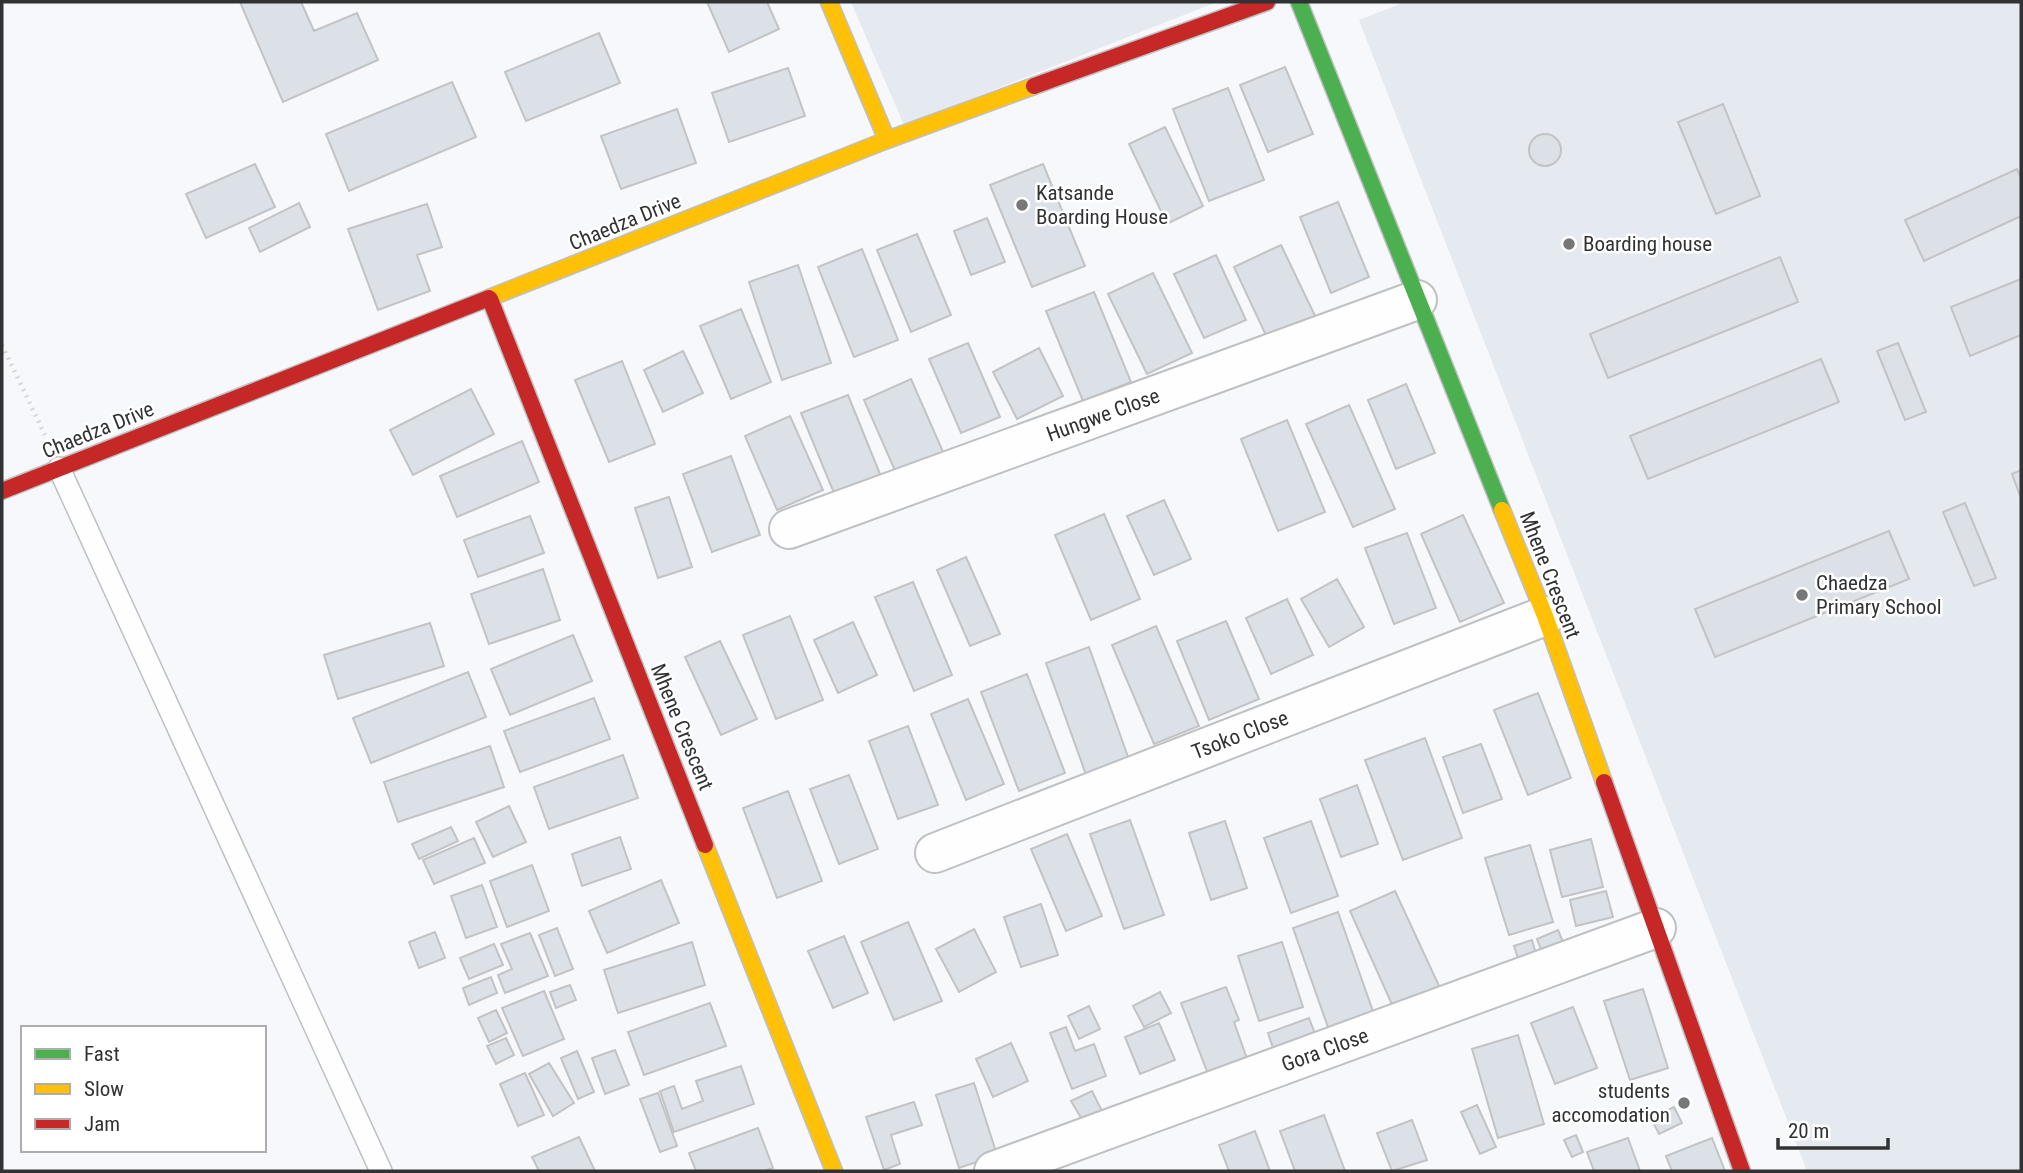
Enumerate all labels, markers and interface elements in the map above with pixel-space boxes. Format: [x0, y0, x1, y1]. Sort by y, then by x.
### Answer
place label: Katsande Boarding House [1036, 181, 1168, 229]
street label: Chaedza Drive [566, 189, 685, 255]
marker: Katsande Boarding House [1014, 197, 1030, 213]
place label: Boarding house [1583, 232, 1712, 256]
marker: Boarding house [1561, 236, 1577, 252]
street label: Hungwe Close [1043, 383, 1163, 447]
street label: Chaedza Drive [39, 397, 158, 463]
street label: Mhene Crescent [1515, 508, 1585, 642]
place label: Chaedza Primary School [1816, 571, 1942, 619]
marker: Chaedza Primary School [1794, 587, 1810, 603]
street label: Mhene Crescent [646, 660, 718, 794]
street label: Tsoko Close [1188, 706, 1292, 764]
street label: Gora Close [1278, 1023, 1372, 1077]
legend [21, 1026, 266, 1152]
text: Fast [84, 1042, 120, 1066]
text: Slow [84, 1077, 124, 1101]
place label: students accomodation [1551, 1079, 1670, 1127]
marker: students accomodation [1676, 1095, 1692, 1111]
scale bar [1778, 1106, 1888, 1150]
text: Jam [84, 1112, 120, 1136]
text: 20 m [1788, 1119, 1829, 1143]

